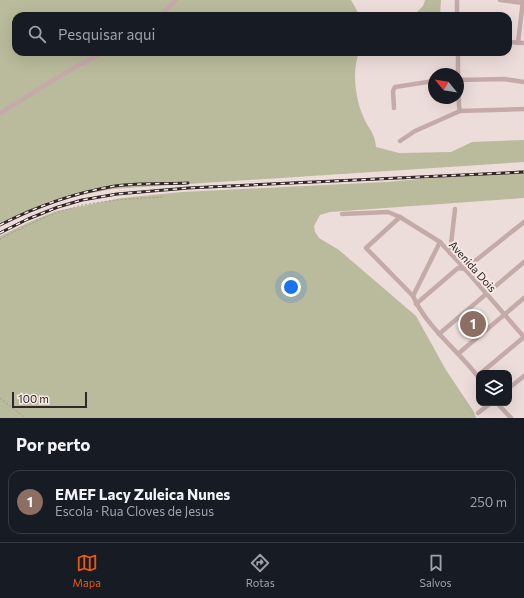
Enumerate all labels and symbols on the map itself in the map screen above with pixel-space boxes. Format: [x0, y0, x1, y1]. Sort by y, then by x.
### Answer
north arrow [428, 68, 464, 104]
street label: Avenida Dois [447, 238, 499, 294]
your location [281, 277, 301, 297]
pin: 1 [460, 309, 486, 339]
scale bar [12, 390, 87, 409]

